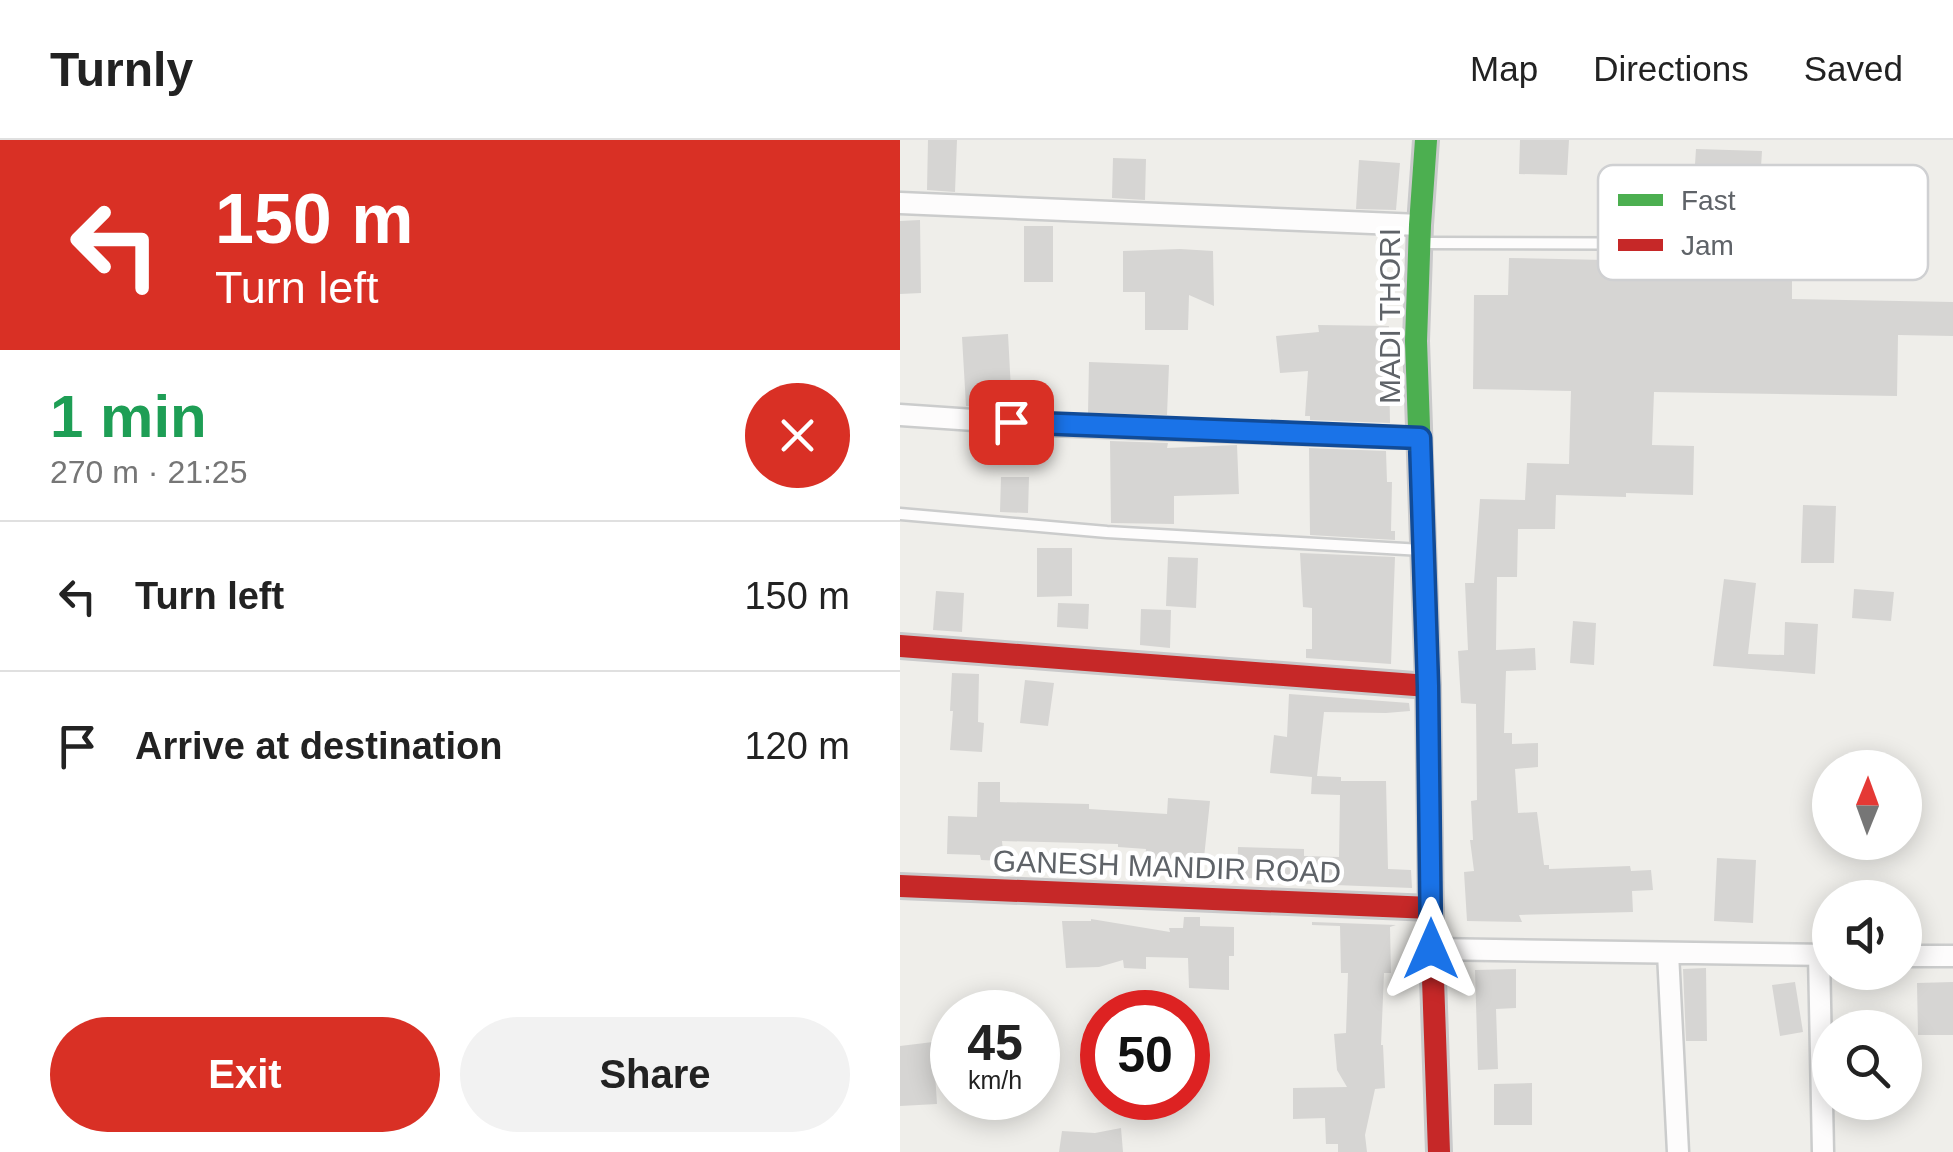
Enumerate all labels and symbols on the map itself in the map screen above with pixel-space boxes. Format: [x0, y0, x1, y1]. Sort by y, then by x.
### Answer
legend [1598, 165, 1928, 280]
text: Fast [1681, 185, 1736, 216]
street label: MADI THORI [1373, 228, 1406, 404]
text: Jam [1681, 230, 1734, 261]
pin [969, 380, 1054, 465]
north arrow [1812, 750, 1922, 860]
street label: GANESH MANDIR ROAD [992, 844, 1342, 889]
position arrow [1379, 897, 1483, 1001]
speed limit sign: 50 [1080, 990, 1210, 1120]

